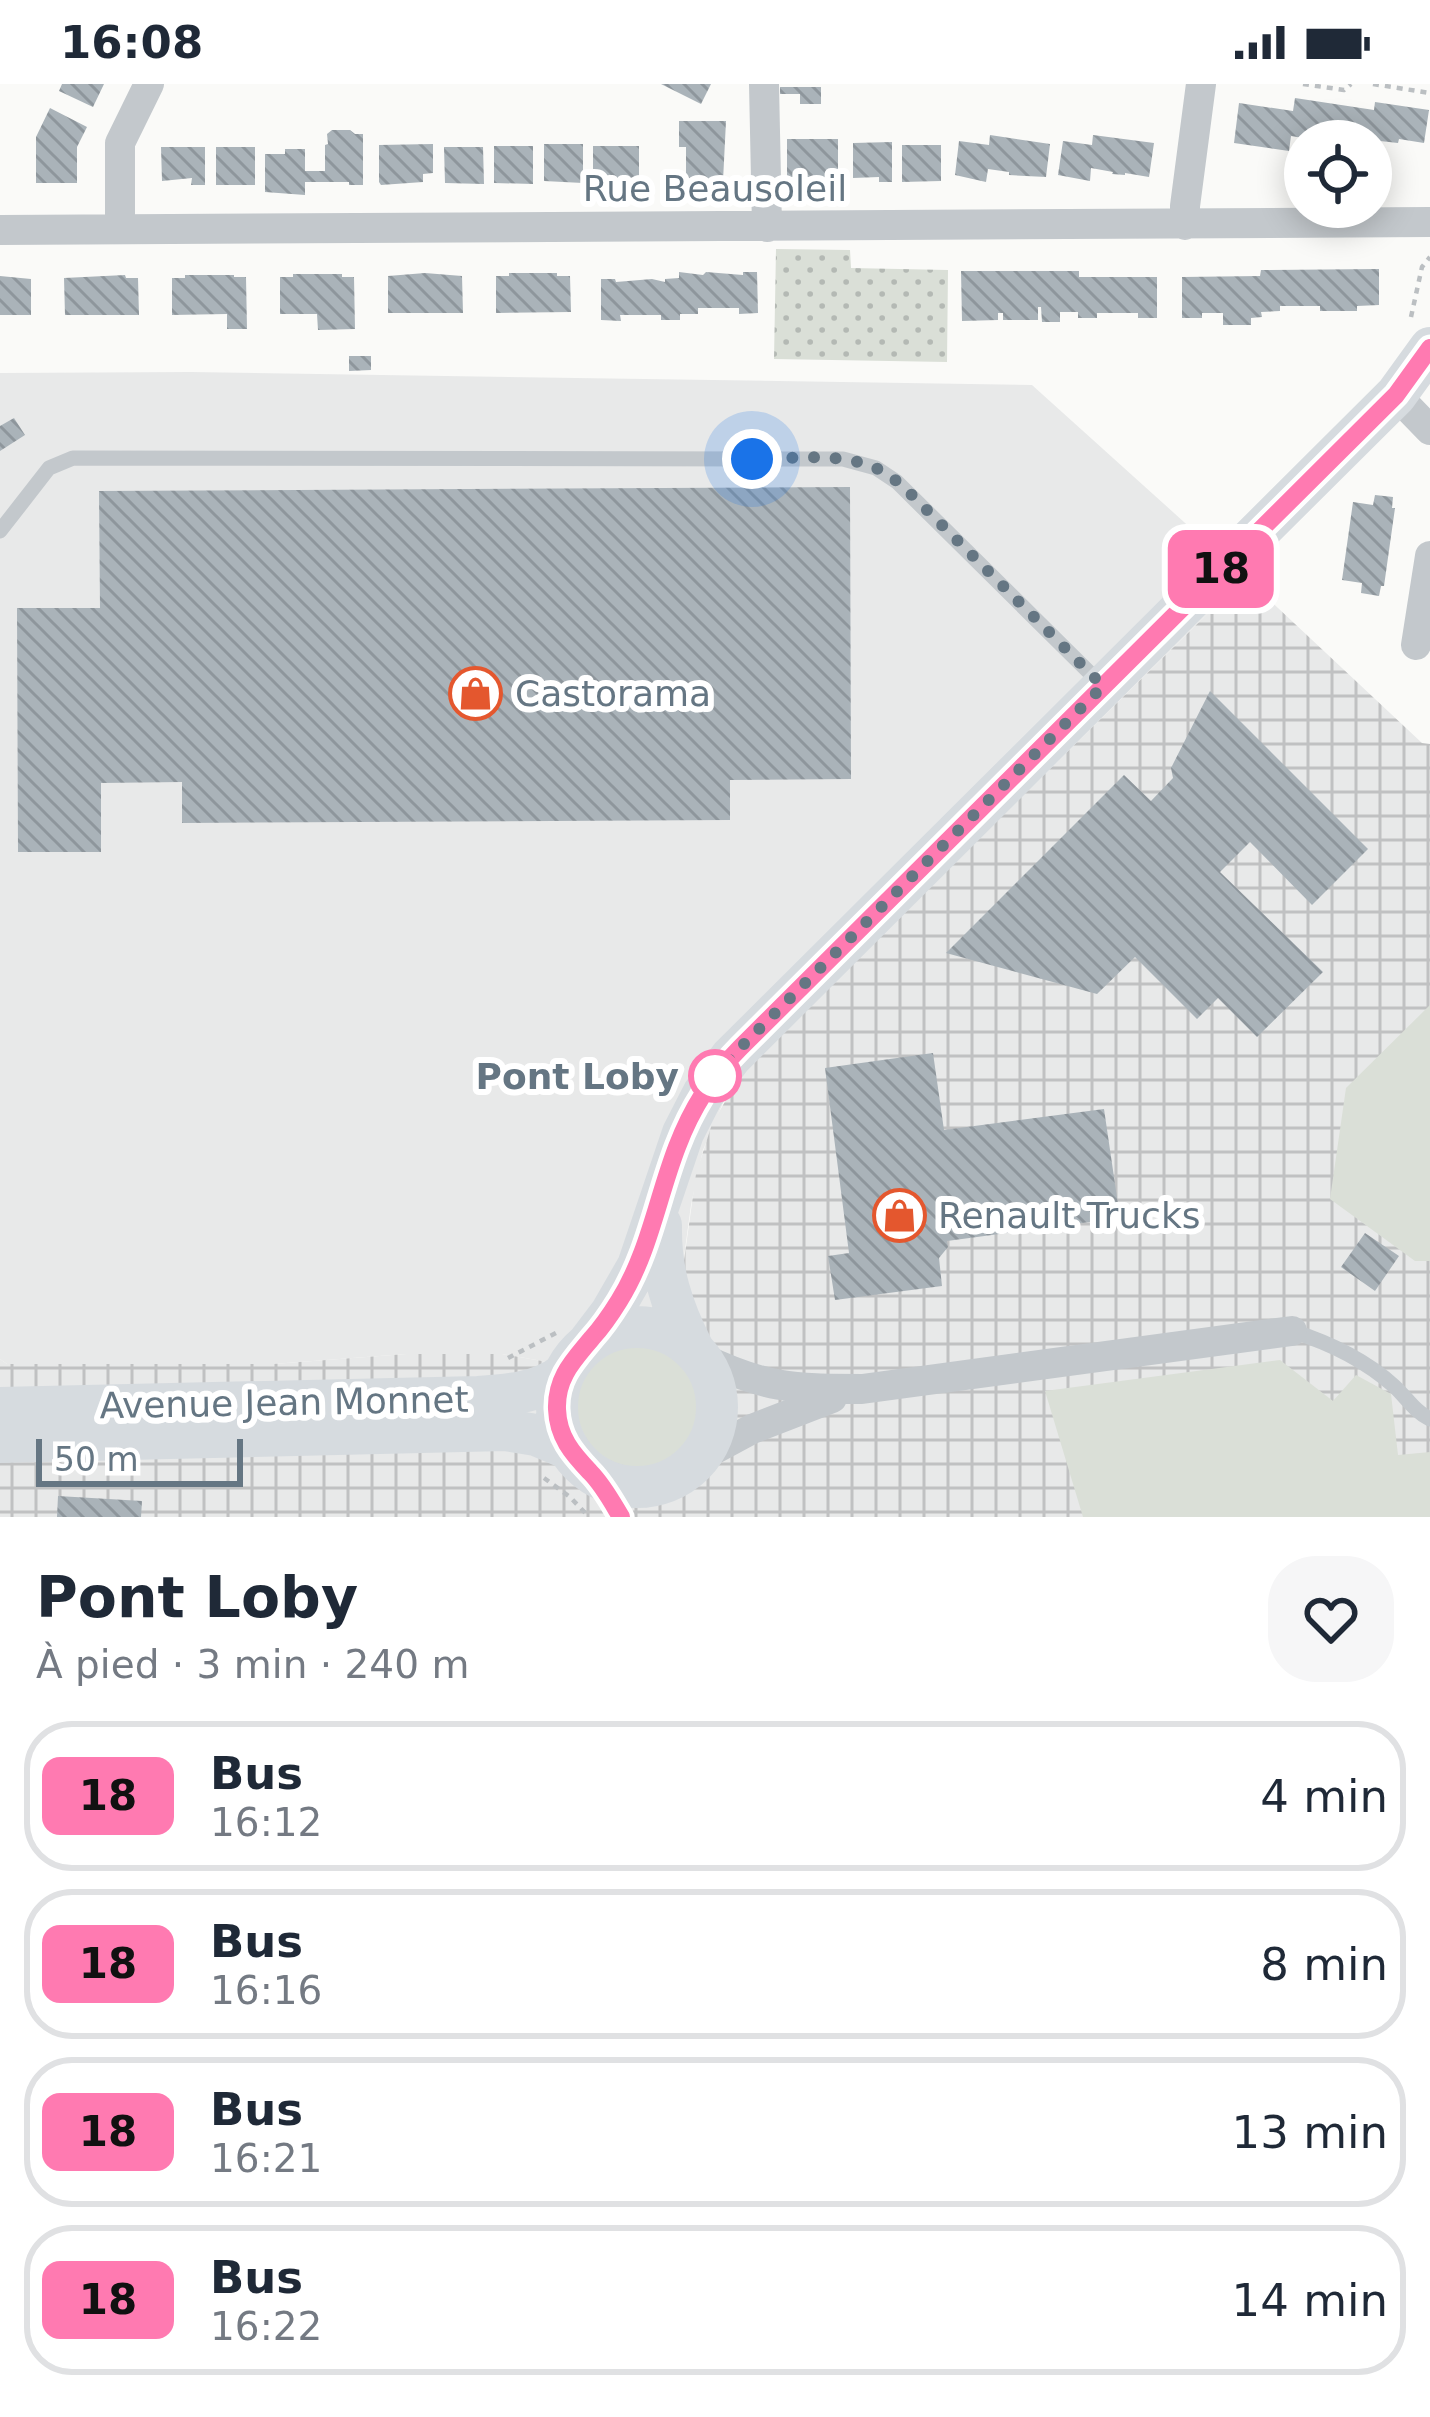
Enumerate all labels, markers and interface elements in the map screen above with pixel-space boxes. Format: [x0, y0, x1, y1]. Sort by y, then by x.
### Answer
text: 16:08 [60, 16, 203, 69]
map controls [1284, 120, 1392, 228]
button: locate [1284, 120, 1392, 228]
street label: Rue Beausoleil [583, 168, 847, 209]
your location [722, 429, 782, 489]
line badge: 18 [1167, 530, 1275, 608]
text: 18 [1192, 544, 1250, 593]
shop icon: Castorama [448, 665, 504, 721]
place label: Castorama [515, 673, 711, 714]
marker: Pont Loby [690, 1051, 740, 1101]
place label: Pont Loby [476, 1056, 679, 1097]
shop icon: Renault Trucks [871, 1187, 927, 1243]
place label: Renault Trucks [938, 1195, 1201, 1236]
street label: Avenue Jean Monnet [99, 1379, 469, 1426]
scale bar [36, 1433, 243, 1486]
text: 50 m [54, 1440, 139, 1479]
button: heart [1268, 1556, 1394, 1682]
text: Pont Loby [36, 1564, 358, 1630]
text: À pied · 3 min · 240 m [36, 1642, 469, 1687]
text: Bus [210, 1747, 303, 1800]
text: 4 min [1260, 1770, 1388, 1823]
text: 18 [79, 1771, 137, 1820]
text: 16:12 [210, 1800, 322, 1845]
text: Bus [210, 1915, 303, 1968]
text: 8 min [1260, 1938, 1388, 1991]
text: 18 [79, 1939, 137, 1988]
text: 16:16 [210, 1968, 322, 2013]
text: Bus [210, 2083, 303, 2136]
text: 13 min [1232, 2106, 1388, 2159]
text: 18 [79, 2107, 137, 2156]
text: 16:21 [210, 2136, 322, 2181]
text: Bus [210, 2251, 303, 2304]
text: 14 min [1232, 2274, 1388, 2327]
text: 18 [79, 2275, 137, 2324]
text: 16:22 [210, 2304, 322, 2349]

